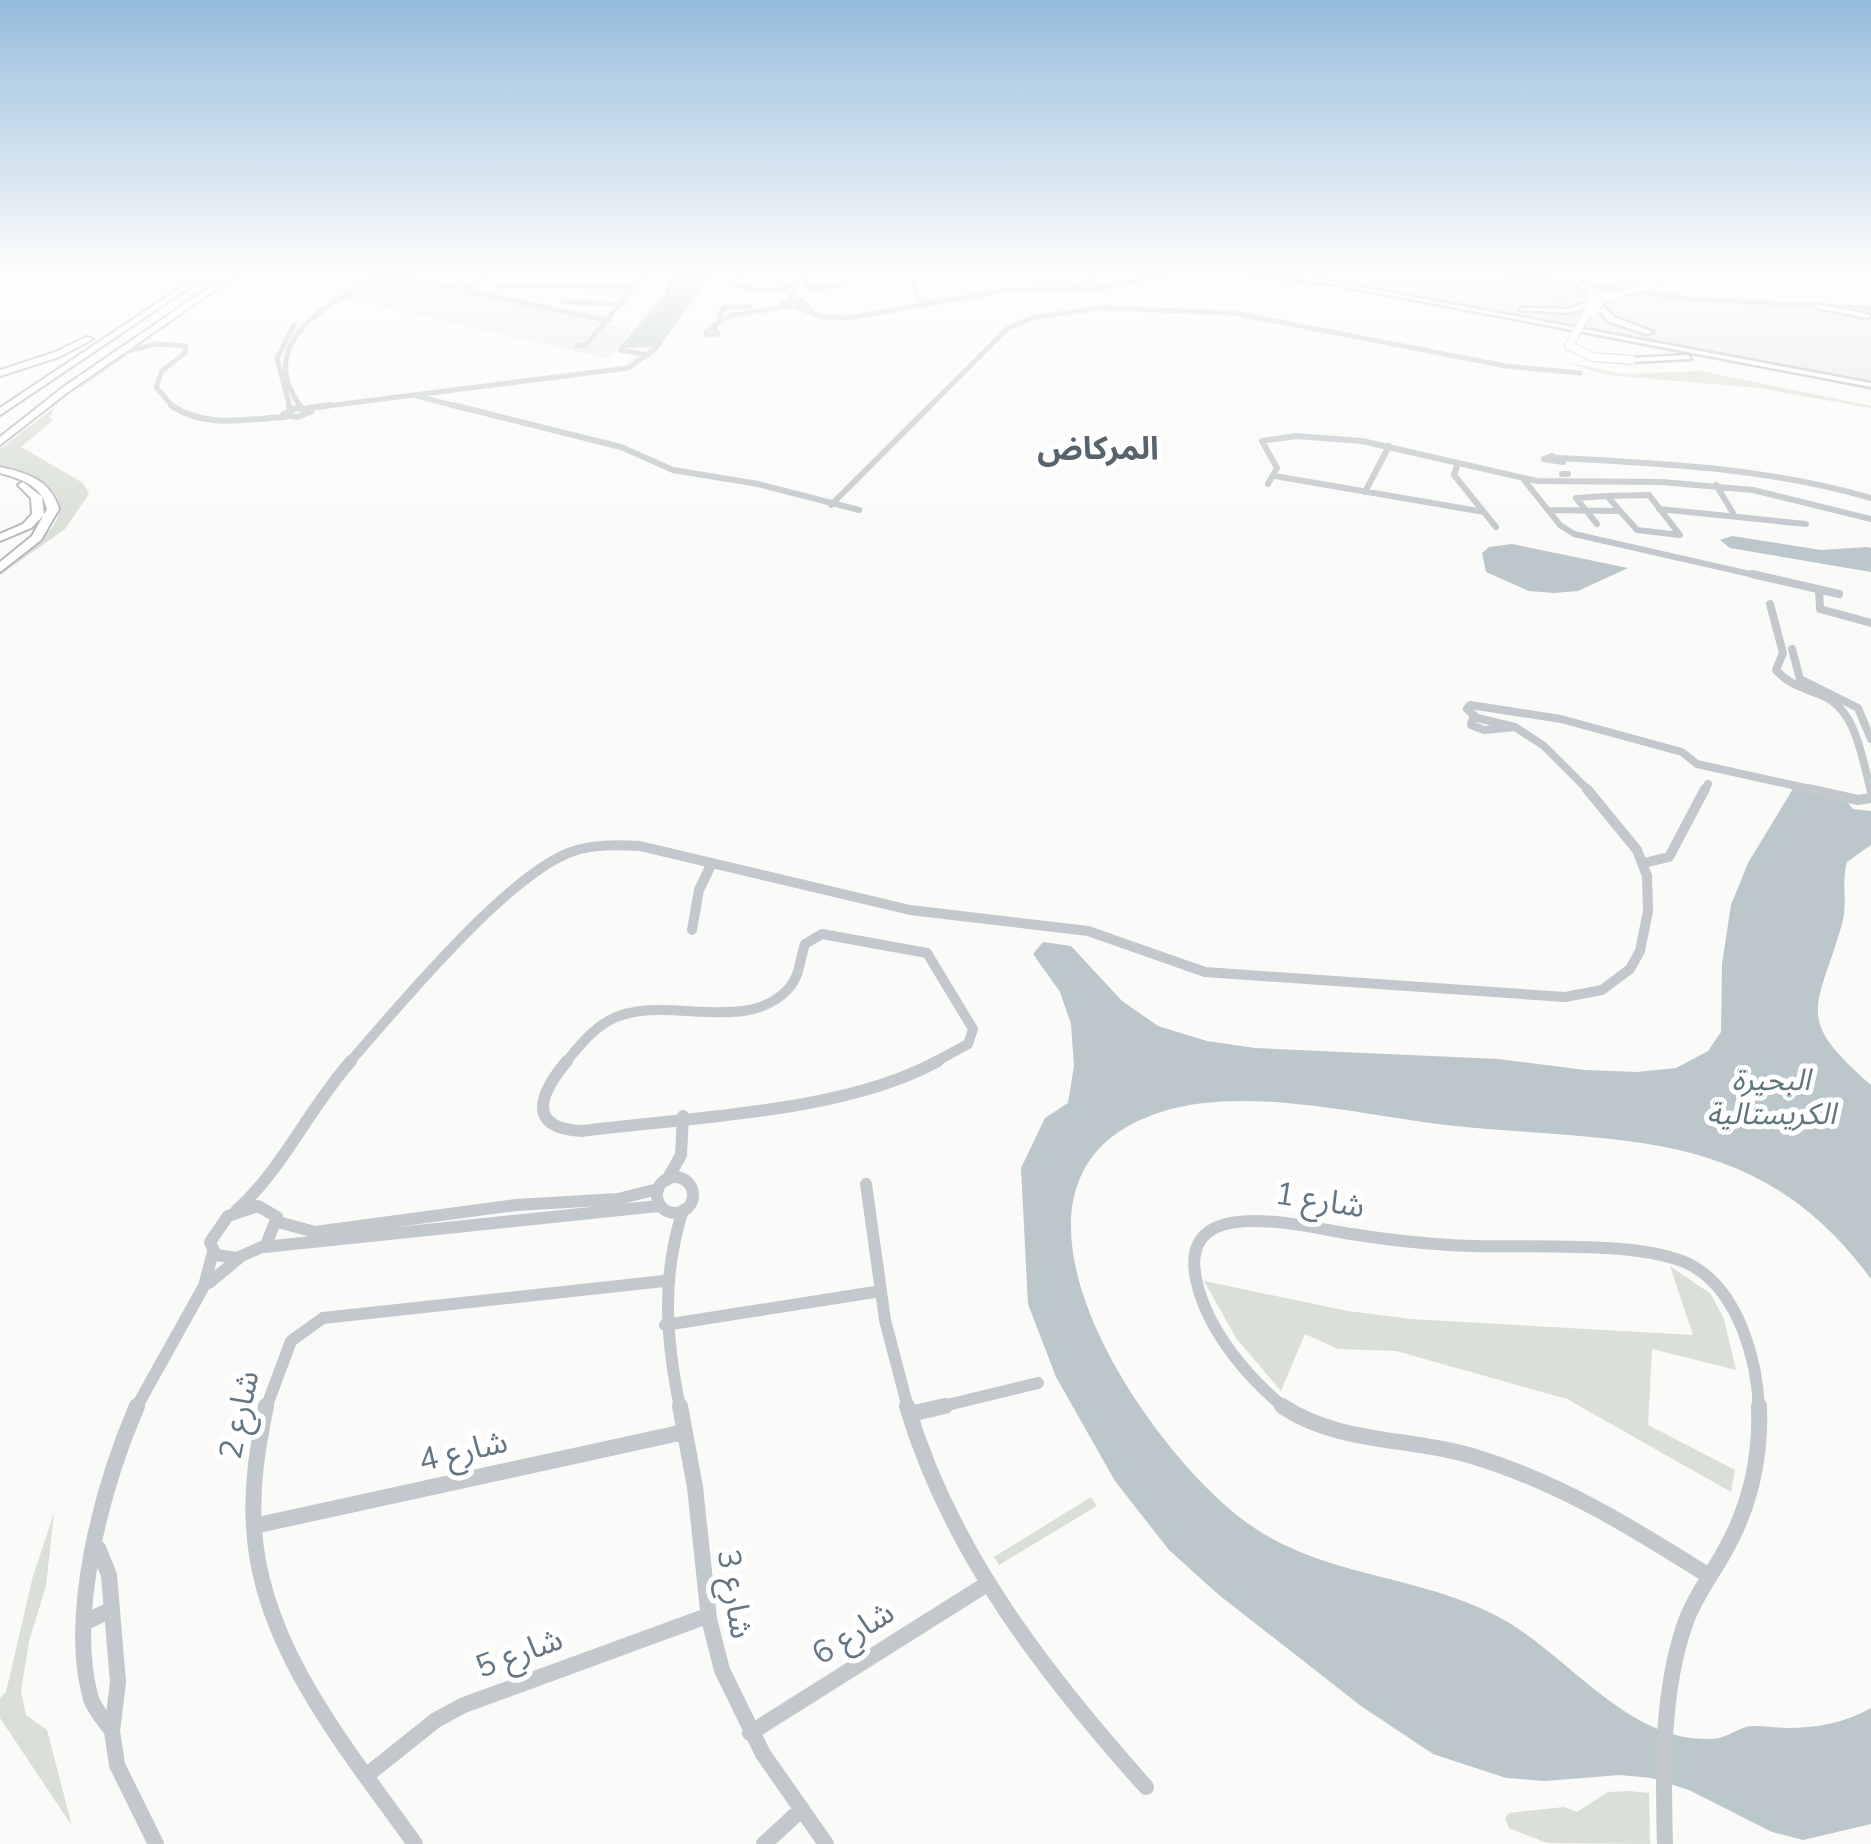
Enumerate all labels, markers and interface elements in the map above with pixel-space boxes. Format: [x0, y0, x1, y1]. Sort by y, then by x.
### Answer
district label: المركاض [1037, 427, 1159, 470]
water label: البحيرة الكريستالية [1706, 1060, 1838, 1135]
street label: شارع 1 [1272, 1172, 1368, 1230]
street label: شارع 2 [209, 1367, 271, 1464]
street label: شارع 4 [414, 1420, 512, 1484]
street label: شارع 3 [705, 1546, 763, 1642]
street label: شارع 6 [804, 1591, 904, 1677]
street label: شارع 5 [469, 1617, 569, 1690]

